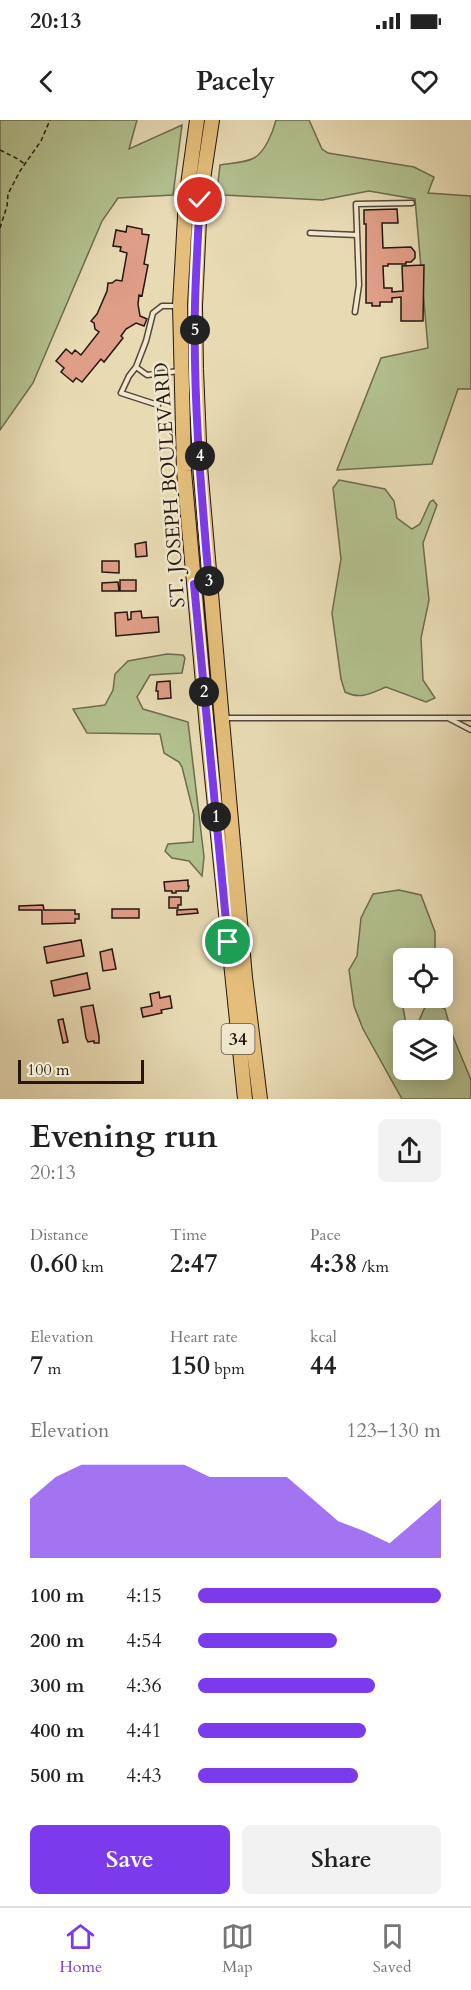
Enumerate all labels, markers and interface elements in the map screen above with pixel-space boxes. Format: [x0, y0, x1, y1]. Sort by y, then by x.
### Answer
text: 20:13 [30, 6, 81, 36]
text: Pacely [196, 63, 275, 100]
icon: back [30, 65, 63, 98]
icon: heart [408, 65, 441, 98]
pin [174, 174, 225, 225]
icon: check [183, 183, 216, 216]
pin: 5 [180, 315, 210, 345]
text: 5 [191, 319, 199, 341]
street label: ST. JOSEPH BOULEVARD [147, 361, 192, 609]
pin: 4 [185, 441, 215, 471]
text: 4 [196, 445, 204, 467]
pin: 3 [194, 566, 224, 596]
text: 3 [205, 570, 213, 592]
pin: 2 [189, 677, 219, 707]
text: 2 [200, 681, 208, 703]
pin: 1 [201, 802, 231, 832]
text: 1 [212, 806, 220, 828]
pin [202, 916, 253, 967]
icon: arrive [211, 925, 244, 958]
map controls [393, 948, 453, 1080]
button: locate [393, 948, 453, 1008]
button: layers [393, 1020, 453, 1080]
road number: 34 [222, 1024, 254, 1054]
scale bar [18, 1057, 144, 1085]
text: 100 m [27, 1059, 69, 1081]
text: Evening run [30, 1114, 218, 1159]
button: share [378, 1119, 441, 1182]
text: 20:13 [30, 1159, 76, 1186]
text: Distance [30, 1224, 88, 1246]
text: Time [170, 1224, 207, 1246]
text: Pace [310, 1224, 341, 1246]
text: 0.60 [30, 1246, 78, 1281]
text: 2:47 [170, 1246, 218, 1281]
text: 4:38 [310, 1246, 358, 1281]
text: km [78, 1256, 104, 1278]
text: /km [358, 1256, 389, 1278]
text: Elevation [30, 1326, 94, 1348]
text: Heart rate [170, 1326, 238, 1348]
text: kcal [310, 1326, 337, 1348]
text: 7 [30, 1348, 43, 1383]
text: 150 [170, 1348, 210, 1383]
text: 44 [310, 1348, 337, 1383]
text: m [43, 1358, 61, 1380]
text: bpm [210, 1358, 245, 1380]
text: Elevation [30, 1417, 109, 1444]
text: 123–130 m [346, 1417, 441, 1444]
text: 100 m [30, 1582, 85, 1609]
text: 4:15 [126, 1582, 162, 1609]
text: 200 m [30, 1627, 85, 1654]
text: 4:54 [126, 1627, 162, 1654]
text: 300 m [30, 1672, 85, 1699]
text: 4:36 [126, 1672, 162, 1699]
text: 400 m [30, 1717, 85, 1744]
text: 4:41 [126, 1717, 162, 1744]
text: 500 m [30, 1762, 85, 1789]
text: 4:43 [126, 1762, 162, 1789]
button: Save [30, 1825, 230, 1894]
button: Share [242, 1825, 441, 1894]
tab: Home [59, 1920, 102, 1978]
tab: Map [221, 1920, 254, 1978]
tab: Saved [373, 1920, 412, 1978]

